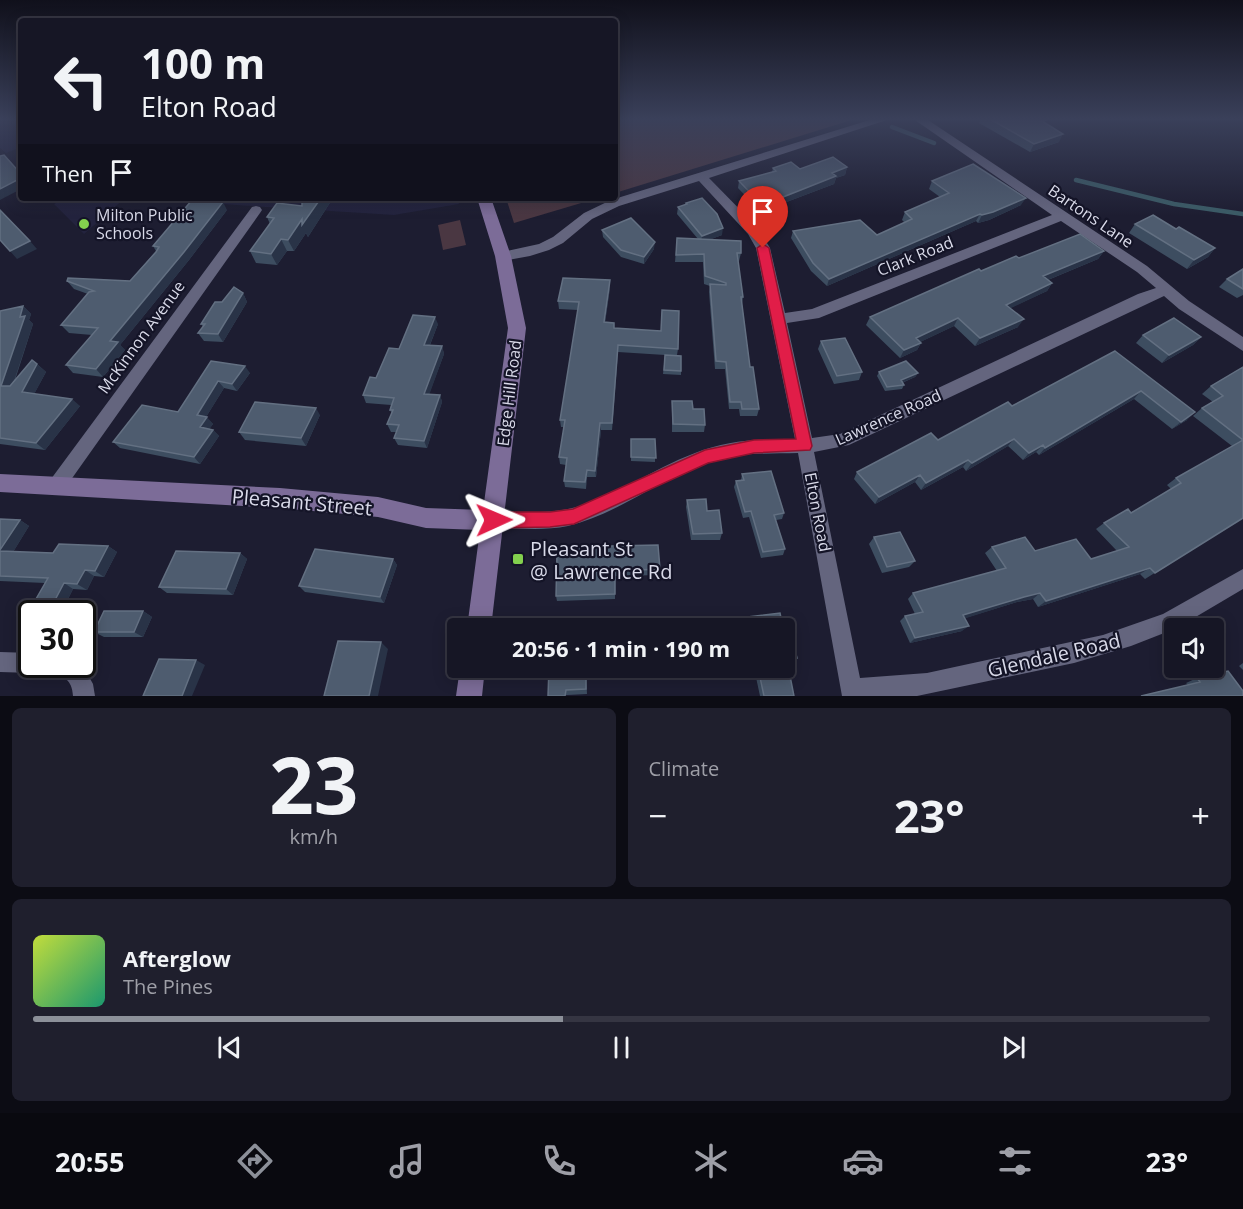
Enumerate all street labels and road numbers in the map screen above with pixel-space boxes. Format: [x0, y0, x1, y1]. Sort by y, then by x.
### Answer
street label: Bartons Lane [1044, 179, 1138, 253]
street label: Clark Road [874, 231, 956, 281]
street label: McKinnon Avenue [92, 276, 190, 398]
street label: Edge Hill Road [492, 339, 526, 447]
street label: Lawrence Road [831, 384, 945, 450]
street label: Elton Road [800, 470, 836, 554]
street label: Pleasant Street [231, 482, 373, 522]
street label: Glendale Road [985, 627, 1123, 683]

